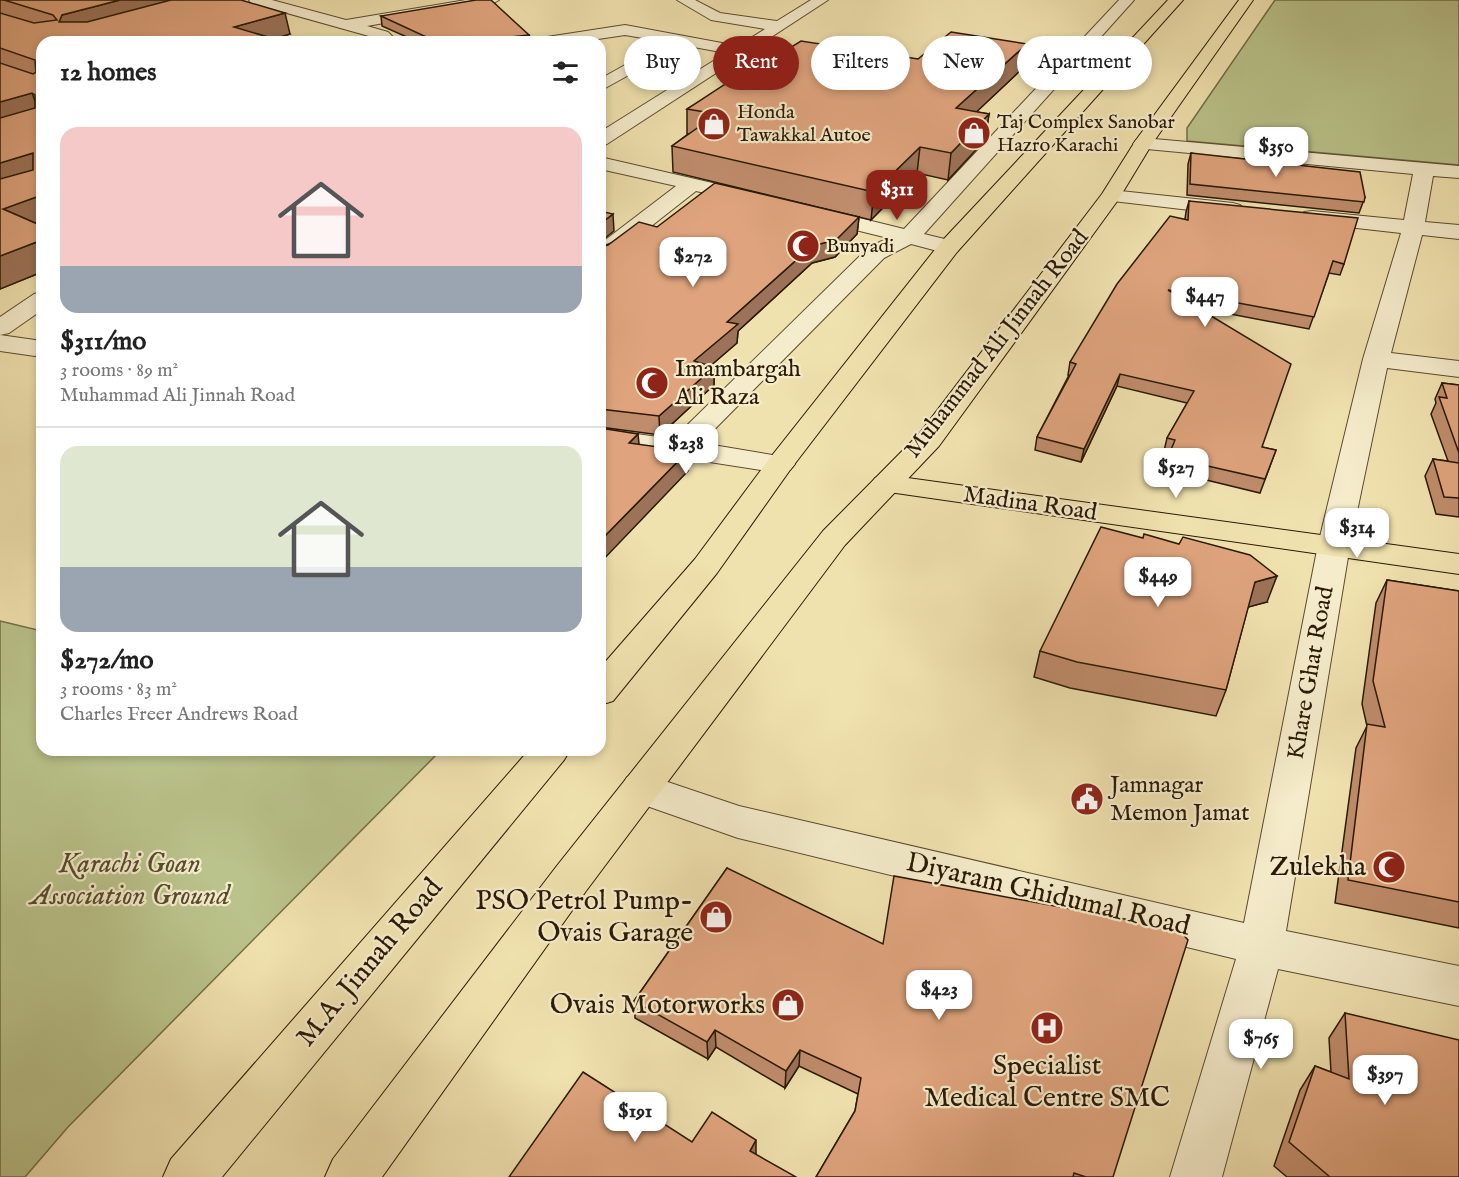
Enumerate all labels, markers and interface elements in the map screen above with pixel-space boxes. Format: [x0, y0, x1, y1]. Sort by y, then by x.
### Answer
chip: Buy [624, 36, 701, 90]
chip: Rent [713, 36, 799, 90]
chip: Filters [811, 36, 910, 90]
chip: New [922, 36, 1005, 90]
chip: Apartment [1017, 36, 1152, 90]
text: 12 homes [60, 56, 156, 89]
icon: filters [549, 56, 582, 89]
place label: Honda Tawakkal Autoe [737, 100, 871, 148]
shop icon: Honda Tawakkal Autoe [696, 106, 732, 142]
place label: Taj Complex Sanobar Hazro Karachi [997, 110, 1175, 158]
shop icon: Taj Complex Sanobar Hazro Karachi [956, 115, 992, 151]
pin: $350 [1240, 127, 1312, 178]
text: $350 [1258, 134, 1294, 159]
icon: home [267, 166, 375, 274]
pin: $311 [861, 170, 933, 221]
text: $311 [880, 177, 914, 202]
street label: Muhammad Ali Jinnah Road [898, 223, 1096, 465]
mosque icon: Bunyadi [785, 228, 821, 264]
place label: Bunyadi [826, 234, 894, 259]
pin: $272 [657, 237, 729, 288]
text: $272 [674, 244, 712, 269]
pin: $447 [1169, 277, 1241, 328]
text: $447 [1185, 284, 1225, 309]
text: $311/mo [60, 325, 146, 358]
place label: Imambargah Ali Raza [674, 354, 801, 413]
text: 3 rooms · 89 m² [60, 358, 178, 383]
mosque icon: Imambargah Ali Raza [634, 365, 670, 401]
text: Muhammad Ali Jinnah Road [60, 383, 295, 408]
pin: $238 [650, 424, 722, 475]
text: $238 [668, 431, 704, 456]
pin: $527 [1140, 448, 1212, 499]
text: $527 [1158, 455, 1194, 480]
street label: Madina Road [961, 479, 1099, 529]
icon: home [267, 485, 375, 593]
pin: $314 [1321, 508, 1393, 559]
text: $314 [1339, 515, 1375, 540]
pin: $449 [1122, 557, 1194, 608]
text: $449 [1138, 564, 1178, 589]
street label: Khare Ghat Road [1280, 584, 1342, 762]
text: $272/mo [60, 644, 154, 677]
text: 3 rooms · 83 m² [60, 677, 177, 702]
text: Charles Freer Andrews Road [60, 702, 298, 727]
place label: Jamnagar Memon Jamat [1107, 770, 1249, 829]
public building icon: Jamnagar Memon Jamat [1069, 781, 1105, 817]
street label: Diyaram Ghidumal Road [903, 845, 1193, 945]
park label: Karachi Goan Association Ground [27, 847, 231, 914]
mosque icon: Zulekha [1371, 849, 1407, 885]
place label: Zulekha [1269, 850, 1367, 885]
street label: M.A. Jinnah Road [289, 871, 451, 1054]
place label: PSO Petrol Pump- Ovais Garage [475, 884, 693, 951]
shop icon: PSO Petrol Pump- Ovais Garage [698, 899, 734, 935]
pin: $423 [903, 970, 975, 1021]
text: $423 [920, 977, 958, 1002]
shop icon: Ovais Motorworks [770, 987, 806, 1023]
place label: Ovais Motorworks [550, 988, 765, 1023]
hospital icon: Specialist Medical Centre SMC [1029, 1010, 1065, 1046]
pin: $765 [1225, 1019, 1297, 1070]
text: $765 [1243, 1026, 1279, 1051]
place label: Specialist Medical Centre SMC [924, 1049, 1170, 1116]
pin: $397 [1349, 1055, 1421, 1106]
text: $397 [1367, 1062, 1403, 1087]
pin: $191 [599, 1092, 671, 1143]
text: $191 [618, 1099, 652, 1124]

